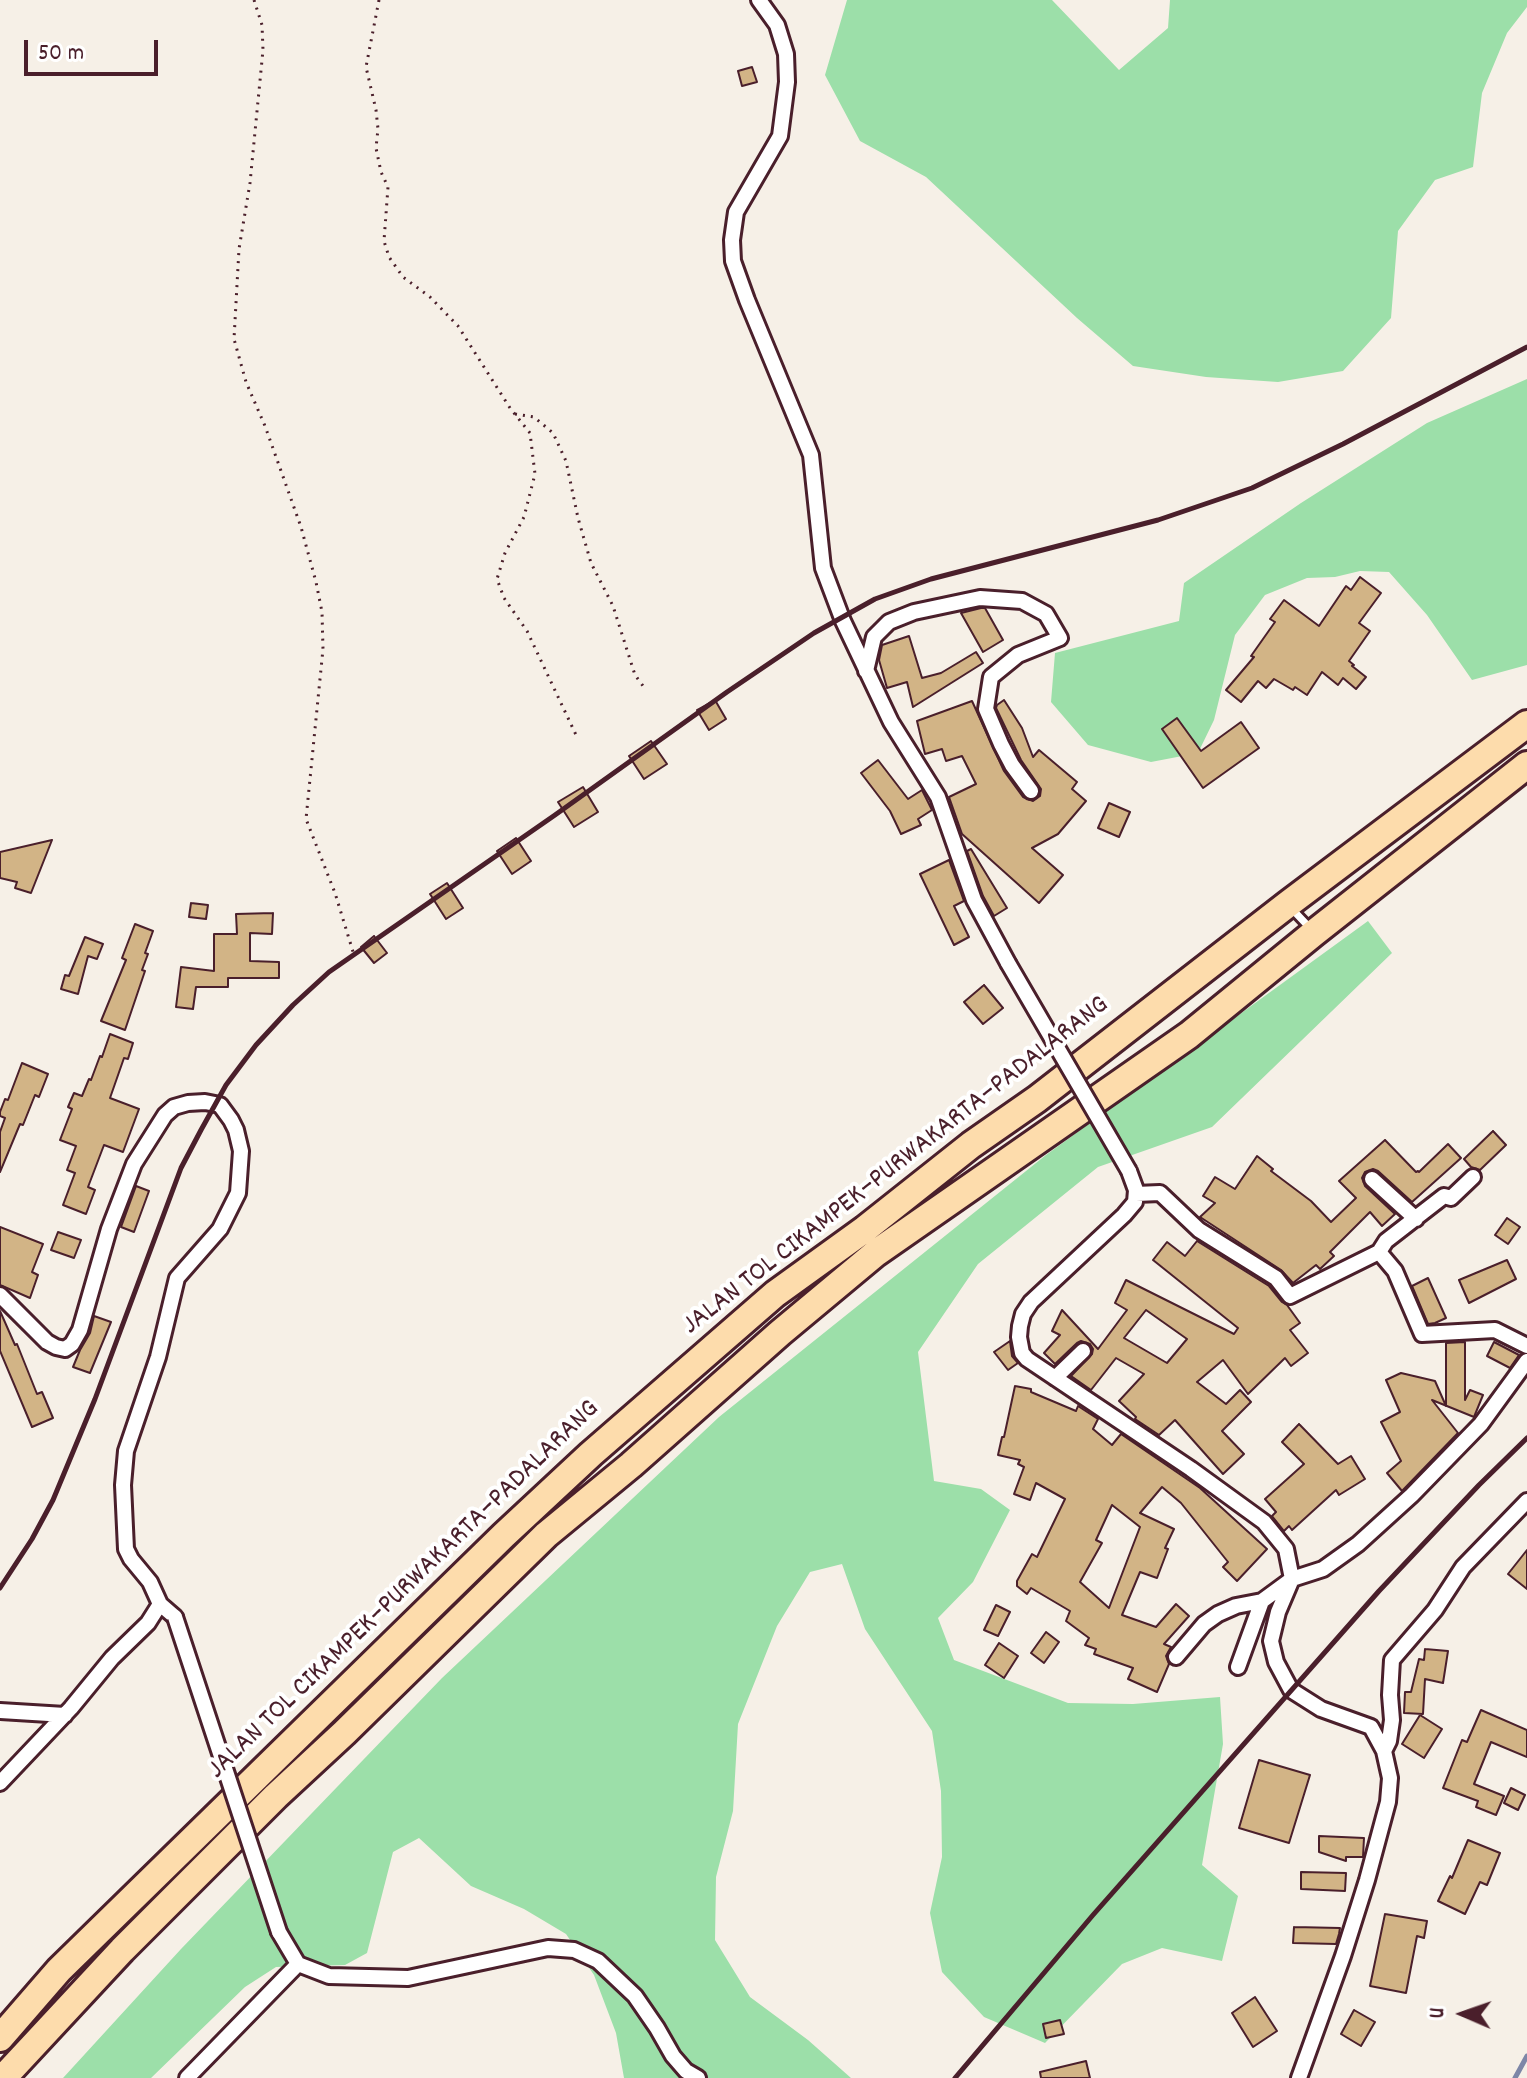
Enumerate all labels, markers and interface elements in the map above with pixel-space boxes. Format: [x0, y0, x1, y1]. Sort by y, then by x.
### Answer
scale bar [28, 24, 162, 74]
text: 50 m [38, 37, 84, 71]
street label: JALAN TOL CIKAMPEK–PURWAKARTA–PADALARANG [677, 990, 1117, 1344]
street label: JALAN TOL CIKAMPEK–PURWAKARTA–PADALARANG [202, 1394, 608, 1788]
north arrow [1423, 1974, 1503, 2054]
text: U [1423, 2007, 1454, 2019]

